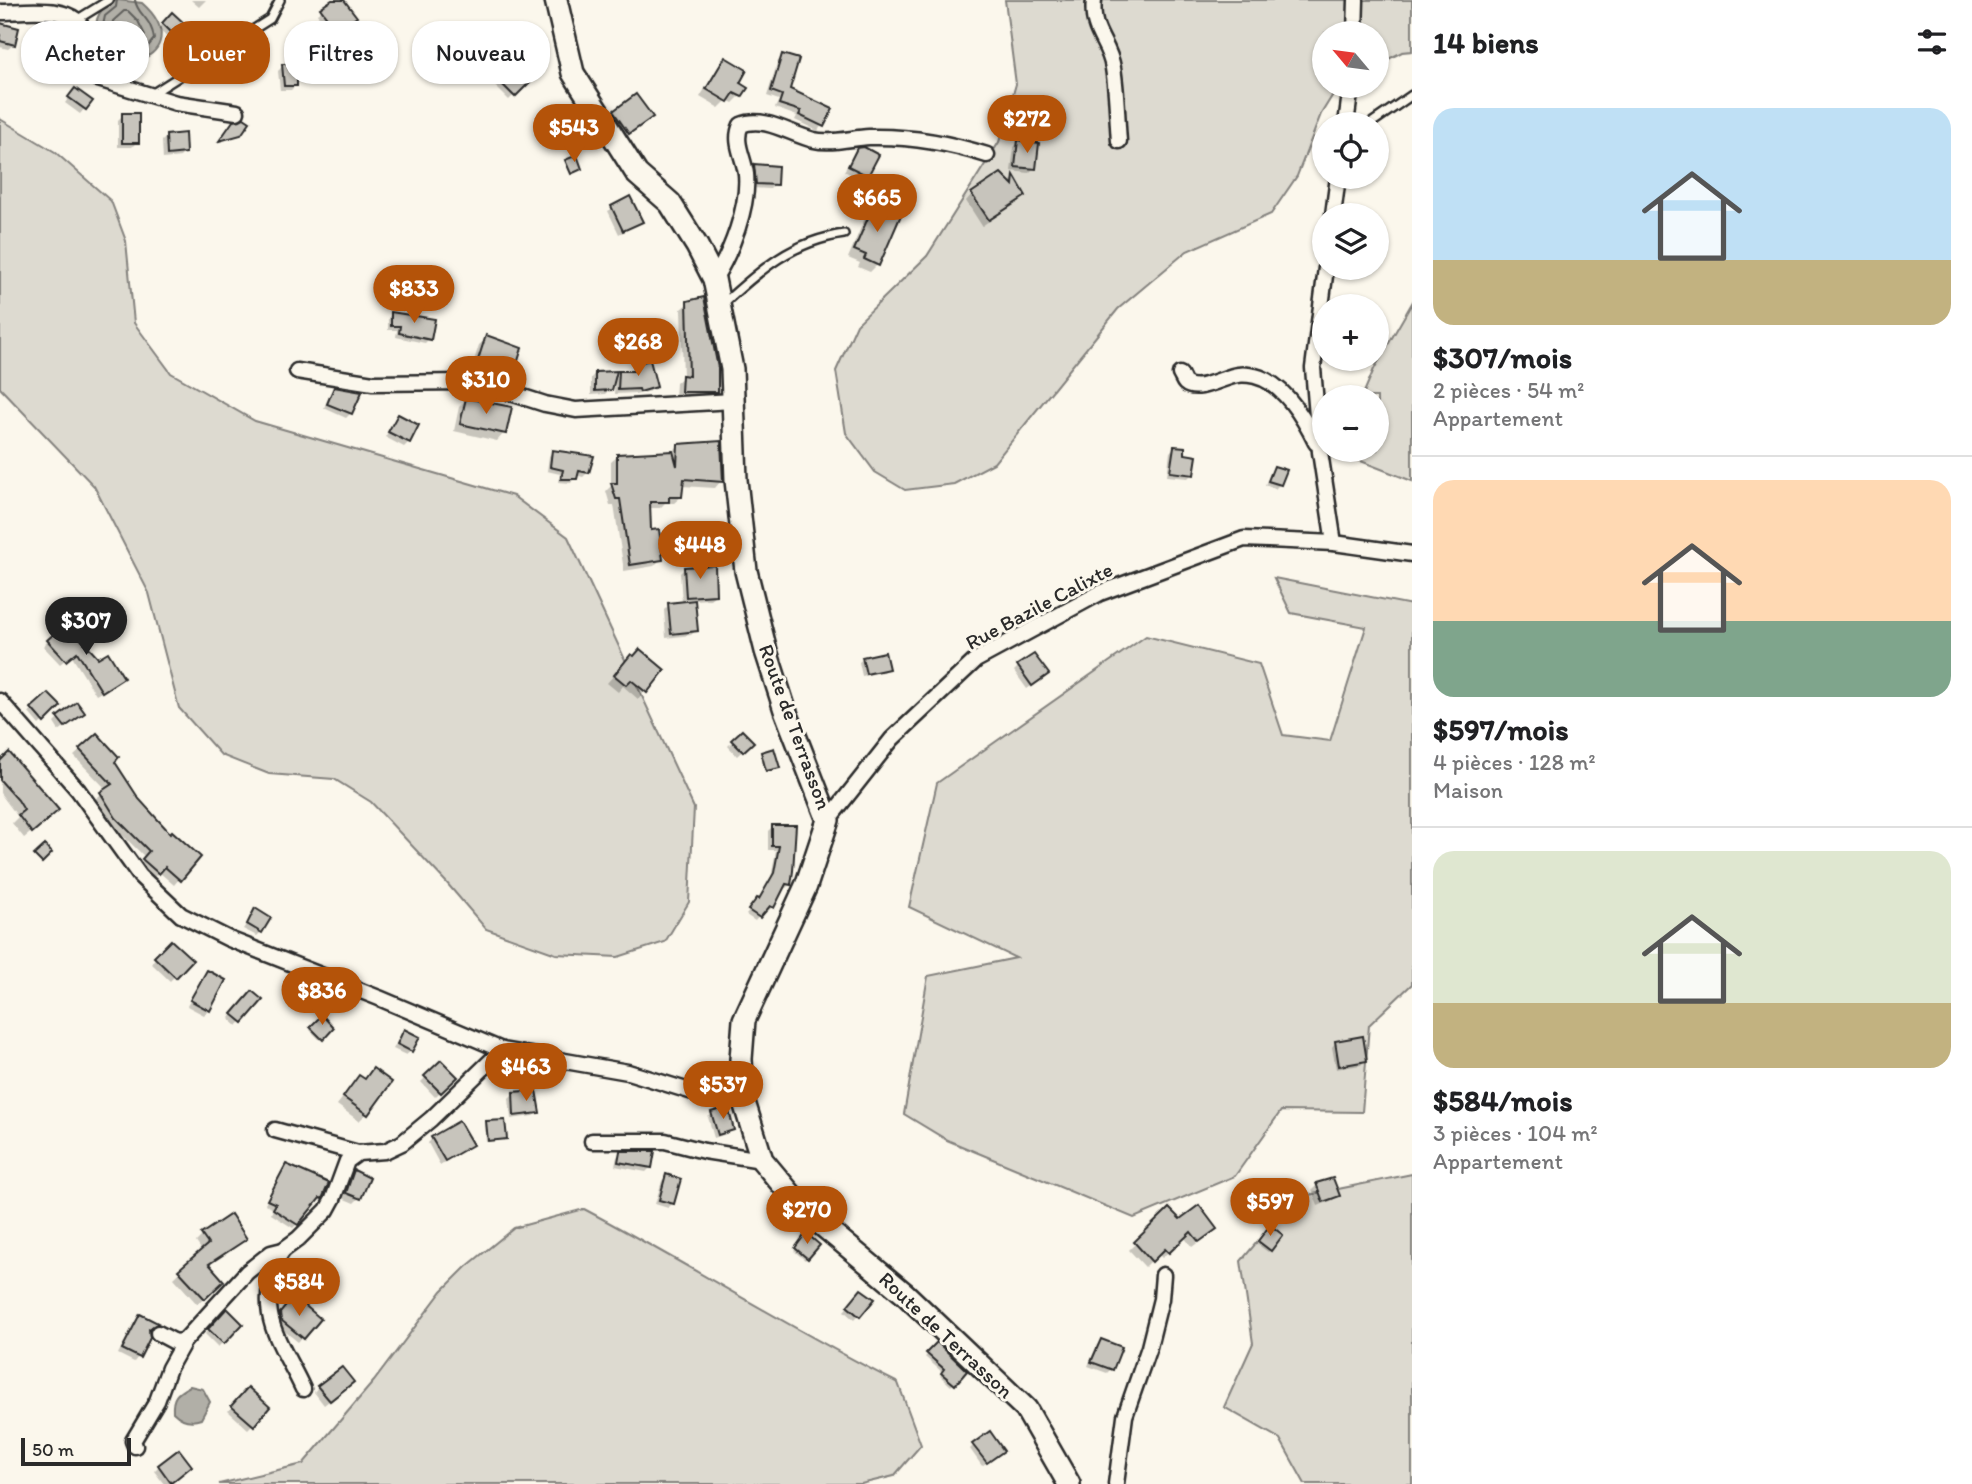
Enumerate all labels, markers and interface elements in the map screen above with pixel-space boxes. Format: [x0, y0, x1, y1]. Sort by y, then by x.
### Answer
chip: Acheter [21, 21, 149, 84]
chip: Louer [163, 21, 270, 84]
chip: Filtres [284, 21, 398, 84]
chip: Nouveau [412, 21, 550, 84]
north arrow [1312, 21, 1390, 98]
map controls [1312, 21, 1389, 462]
icon: filters [1913, 23, 1951, 61]
text: 14 biens [1433, 24, 1539, 61]
pin: $272 [986, 96, 1068, 155]
pin: $543 [533, 104, 615, 164]
text: $272 [1003, 104, 1051, 132]
button: locate [1312, 112, 1389, 189]
text: $543 [549, 113, 599, 141]
icon: home [1629, 153, 1755, 279]
pin: $665 [836, 174, 918, 234]
text: $665 [853, 183, 901, 211]
button: layers [1312, 203, 1389, 280]
pin: $833 [373, 266, 455, 325]
text: $833 [389, 274, 439, 302]
button: + [1312, 294, 1389, 371]
pin: $268 [597, 318, 679, 378]
text: $268 [614, 327, 662, 355]
text: $307/mois [1433, 339, 1572, 376]
pin: $310 [445, 356, 527, 416]
text: $310 [461, 365, 511, 393]
text: 2 pièces · 54 m² [1433, 376, 1585, 404]
button: − [1312, 385, 1389, 462]
text: Appartement [1433, 404, 1563, 432]
pin: $448 [659, 522, 741, 581]
icon: home [1629, 525, 1755, 651]
text: $448 [674, 530, 726, 558]
street label: Rue Bazile Calixte [961, 556, 1117, 655]
pin: $307 [45, 598, 127, 657]
text: $307 [61, 606, 111, 634]
street label: Route de Terrasson [754, 641, 837, 813]
text: $597/mois [1433, 711, 1569, 748]
text: 4 pièces · 128 m² [1433, 748, 1596, 776]
text: Maison [1433, 776, 1503, 804]
icon: home [1629, 896, 1755, 1022]
pin: $836 [281, 968, 363, 1027]
text: $836 [298, 976, 346, 1004]
pin: $463 [485, 1044, 567, 1103]
text: $463 [501, 1052, 551, 1080]
pin: $537 [682, 1062, 764, 1121]
text: $537 [699, 1070, 747, 1098]
text: $584/mois [1433, 1082, 1573, 1119]
text: 3 pièces · 104 m² [1433, 1119, 1598, 1147]
text: Appartement [1433, 1147, 1563, 1175]
pin: $597 [1229, 1178, 1311, 1238]
pin: $270 [766, 1186, 848, 1246]
text: $597 [1246, 1187, 1294, 1215]
text: $270 [782, 1195, 832, 1223]
pin: $584 [258, 1258, 340, 1318]
street label: Route de Terrasson [874, 1266, 1019, 1403]
text: $584 [274, 1267, 324, 1295]
scale bar [21, 1435, 131, 1467]
text: 50 m [32, 1438, 74, 1461]

